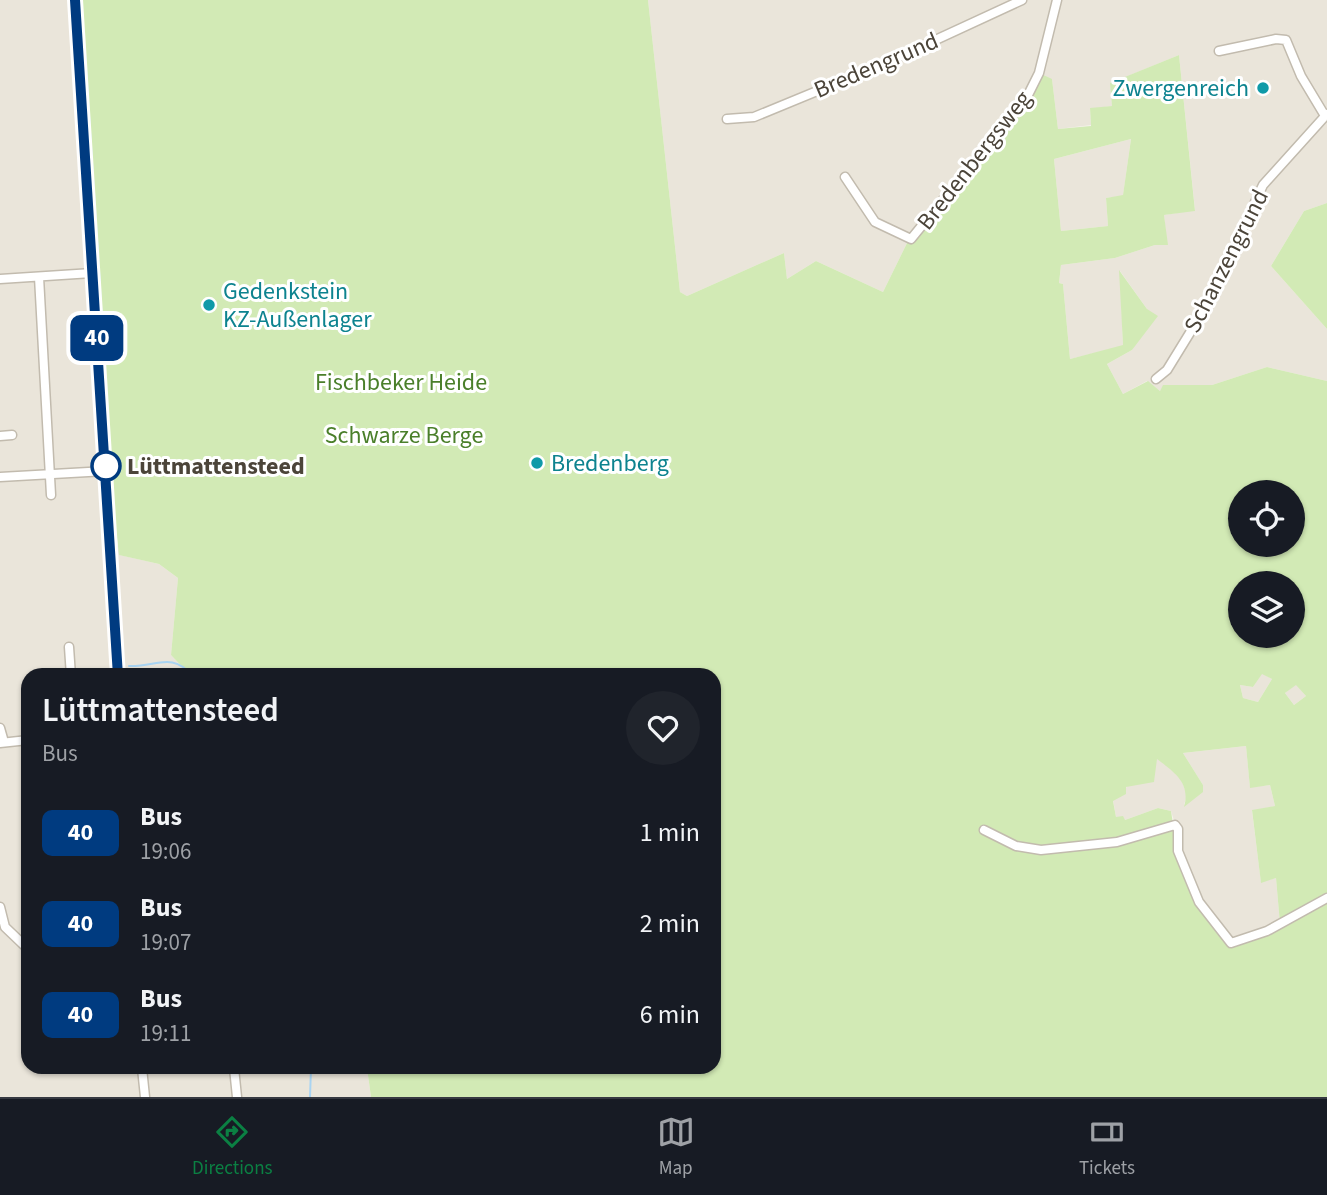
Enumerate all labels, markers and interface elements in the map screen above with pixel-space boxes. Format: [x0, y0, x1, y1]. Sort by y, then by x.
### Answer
street label: Bredengrund [808, 23, 944, 107]
place label: Zwergenreich [1113, 71, 1249, 106]
marker: Zwergenreich [1255, 80, 1271, 96]
street label: Bredenbergsweg [909, 83, 1040, 238]
street label: Schanzengrund [1175, 183, 1278, 339]
place label: Gedenkstein KZ-Außenlager [223, 274, 372, 337]
marker: Gedenkstein KZ-Außenlager [201, 297, 217, 313]
line badge: 40 [66, 315, 128, 361]
text: 40 [84, 320, 110, 355]
park label: Fischbeker Heide [315, 365, 487, 400]
park label: Schwarze Berge [325, 418, 483, 453]
place label: Bredenberg [551, 446, 669, 481]
place label: Lüttmattensteed [127, 449, 305, 484]
marker: Lüttmattensteed [91, 451, 121, 481]
marker: Bredenberg [529, 455, 545, 471]
map controls [1228, 480, 1305, 648]
button: locate [1228, 480, 1305, 557]
button: layers [1228, 571, 1305, 648]
text: Lüttmattensteed [42, 687, 279, 734]
button: heart [626, 691, 700, 765]
text: Bus [42, 737, 78, 770]
text: Bus [140, 798, 182, 835]
text: 1 min [640, 814, 700, 851]
text: 40 [68, 815, 93, 850]
text: 19:06 [140, 835, 191, 868]
text: Bus [140, 889, 182, 926]
text: 2 min [640, 905, 700, 942]
text: 40 [68, 906, 93, 941]
text: 19:07 [140, 926, 191, 959]
text: Bus [140, 980, 182, 1017]
text: 6 min [640, 996, 700, 1033]
text: 40 [68, 997, 93, 1032]
text: 19:11 [140, 1017, 191, 1050]
tab: Directions [192, 1113, 273, 1182]
tab: Map [657, 1113, 695, 1182]
tab: Tickets [1079, 1113, 1135, 1182]

